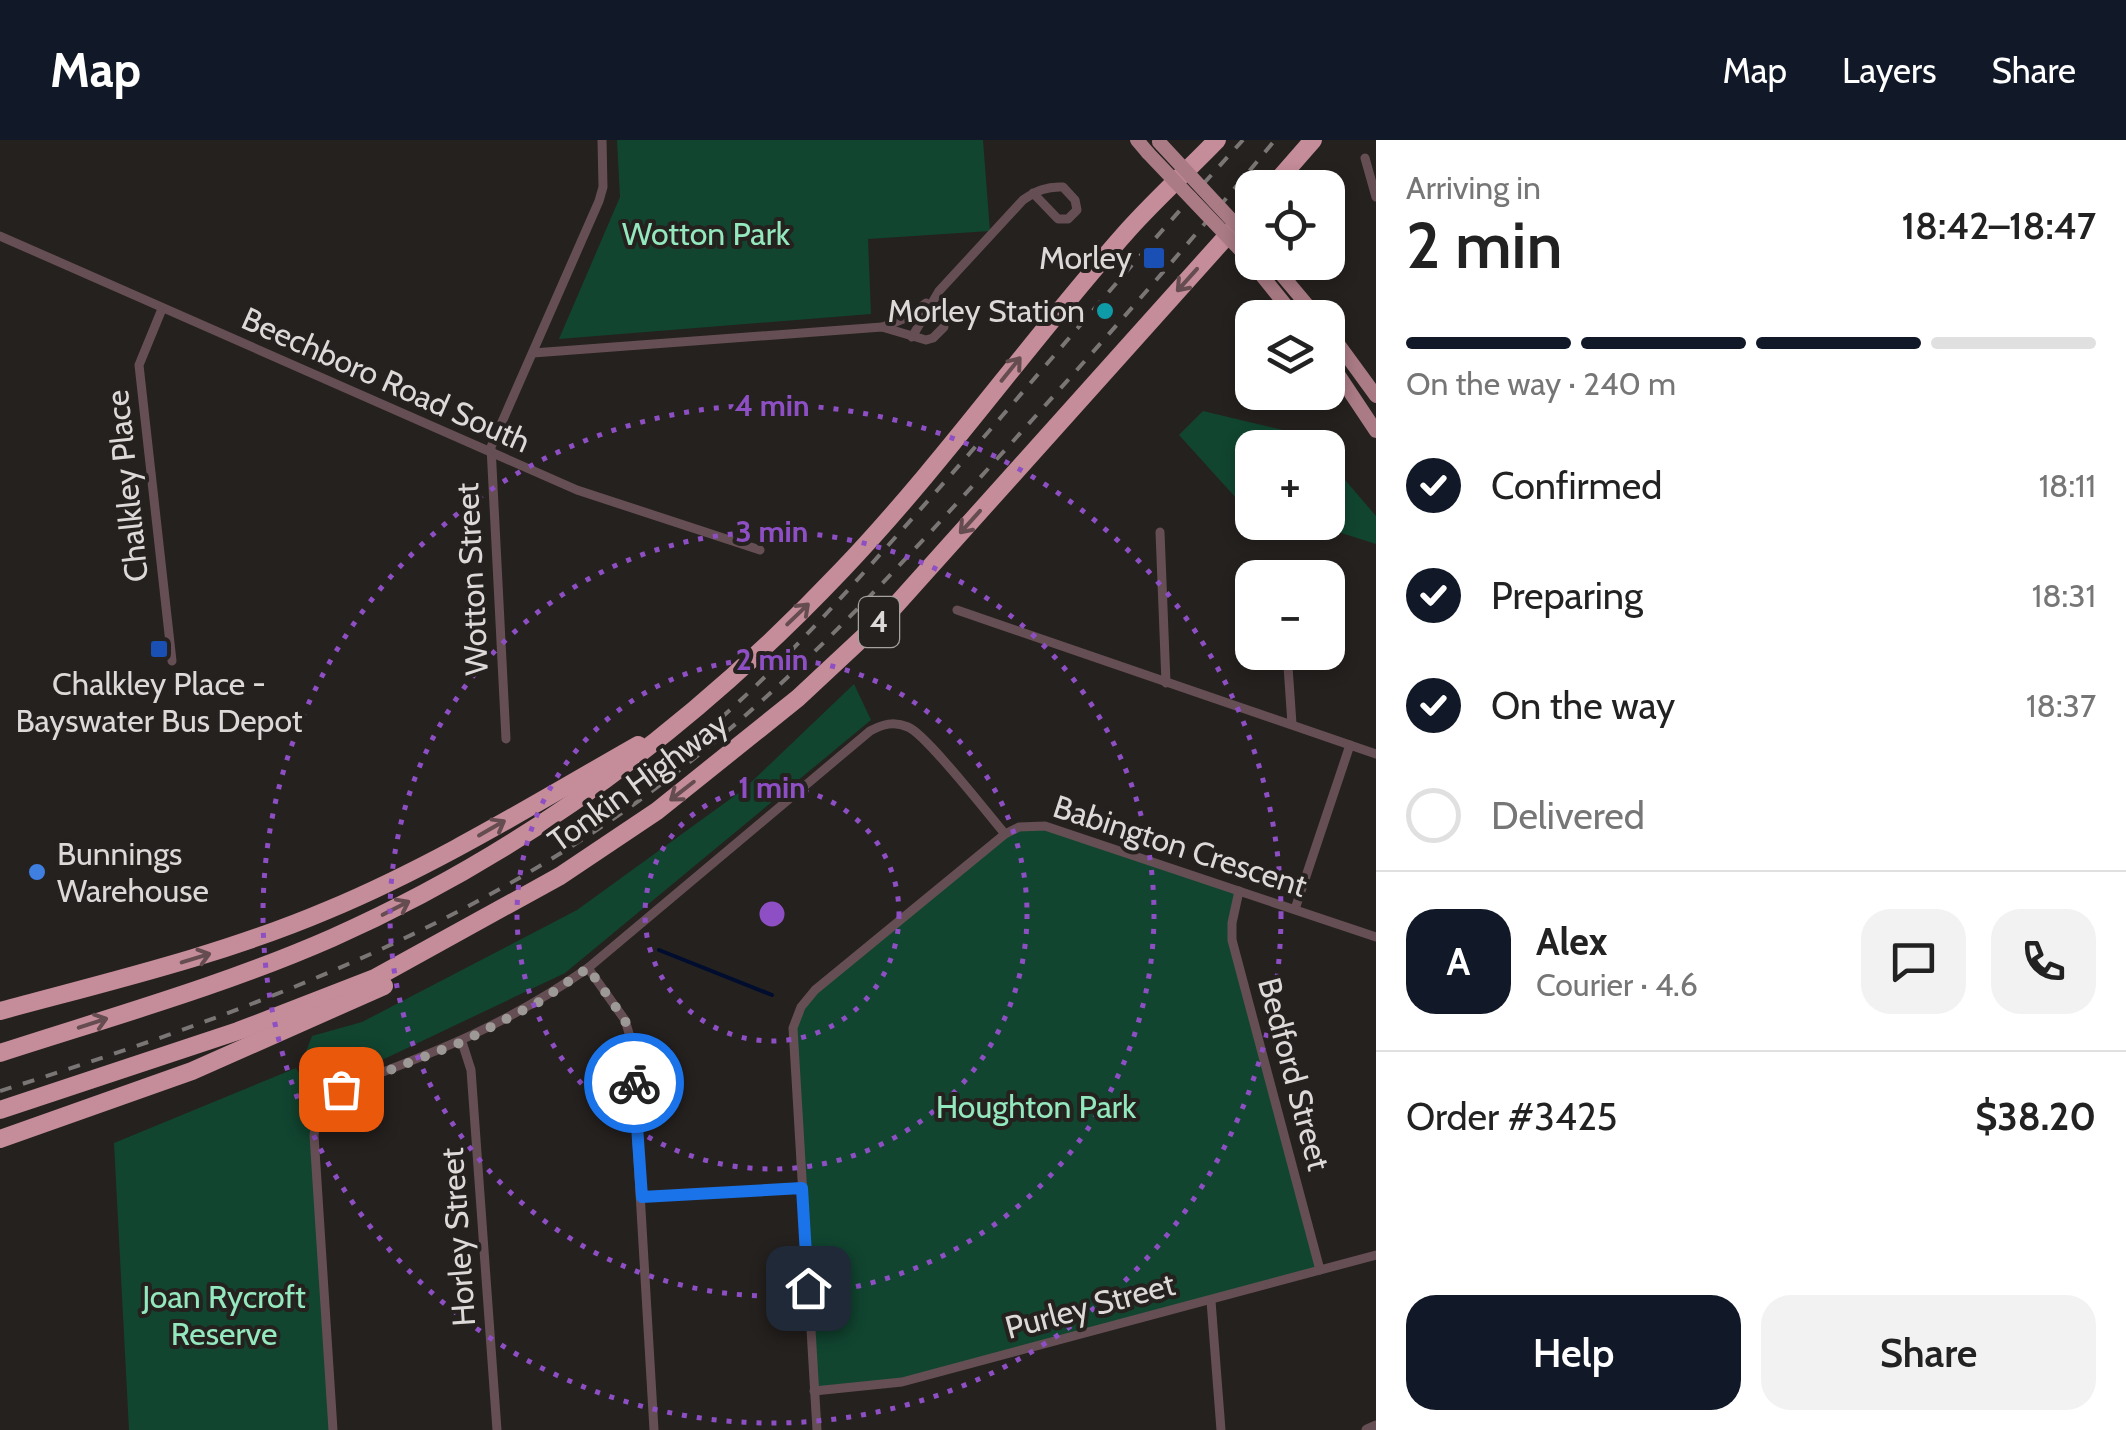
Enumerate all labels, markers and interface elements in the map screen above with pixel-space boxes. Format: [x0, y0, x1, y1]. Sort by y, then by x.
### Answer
text: Map [50, 41, 141, 99]
text: Map [1723, 49, 1787, 92]
text: Layers [1842, 49, 1936, 92]
text: Share [1991, 49, 2076, 92]
text: Arriving in [1406, 168, 1541, 207]
map controls [1235, 170, 1345, 670]
button: locate [1235, 170, 1345, 280]
text: 18:42–18:47 [1901, 202, 2096, 249]
text: 2 min [1406, 205, 1563, 284]
park label: Wotton Park [622, 214, 791, 253]
place label: Morley [1039, 238, 1132, 277]
marker: Morley [1141, 245, 1167, 271]
one-way arrow [1176, 267, 1199, 292]
place label: Morley Station [888, 291, 1085, 330]
street label: Beechboro Road South [236, 298, 536, 461]
marker: Morley Station [1094, 300, 1116, 322]
button: layers [1235, 300, 1345, 410]
one-way arrow [1000, 357, 1022, 383]
text: On the way · 240 m [1406, 364, 1676, 403]
text: 4 min [734, 387, 810, 424]
street label: Chalkley Place [97, 388, 156, 584]
button: + [1235, 430, 1345, 540]
icon: check [1406, 458, 1461, 513]
text: Confirmed [1491, 462, 1662, 509]
text: 18:11 [2039, 466, 2096, 505]
street label: Wotton Street [447, 482, 496, 676]
one-way arrow [959, 509, 982, 534]
text: 3 min [736, 513, 808, 550]
button: − [1235, 560, 1345, 670]
icon: check [1406, 568, 1461, 623]
text: Preparing [1491, 572, 1643, 619]
text: 18:31 [2032, 576, 2096, 615]
road number: 4 [859, 597, 899, 647]
one-way arrow [786, 602, 810, 626]
marker: Chalkley Place - Bayswater Bus Depot [148, 638, 170, 660]
text: 2 min [736, 641, 808, 678]
place label: Chalkley Place - Bayswater Bus Depot [15, 664, 303, 740]
icon: check [1406, 678, 1461, 733]
text: On the way [1491, 682, 1675, 729]
text: 18:37 [2026, 686, 2096, 725]
street label: Tonkin Highway [540, 703, 735, 860]
text: 1 min [738, 769, 806, 806]
one-way arrow [669, 780, 696, 801]
street label: Babington Crescent [1049, 786, 1312, 905]
text: Delivered [1491, 792, 1645, 839]
one-way arrow [478, 818, 506, 838]
place label: Bunnings Warehouse [57, 834, 209, 910]
marker: Bunnings Warehouse [26, 861, 48, 883]
centre of rings [754, 896, 790, 932]
one-way arrow [381, 897, 411, 916]
button: chat [1861, 909, 1966, 1014]
button: phone [1991, 909, 2096, 1014]
text: Alex [1536, 918, 1607, 965]
text: A [1447, 938, 1470, 985]
one-way arrow [179, 948, 211, 966]
text: Courier · 4.6 [1536, 965, 1698, 1004]
street label: Bedford Street [1250, 973, 1339, 1175]
one-way arrow [77, 1013, 108, 1031]
courier [584, 1033, 684, 1133]
pin [299, 1047, 384, 1132]
icon: bike [607, 1056, 662, 1111]
icon: bag [314, 1062, 369, 1117]
park label: Houghton Park [936, 1087, 1137, 1126]
text: Order #3425 [1406, 1093, 1617, 1140]
text: $38.20 [1975, 1093, 2096, 1140]
street label: Horley Street [432, 1146, 483, 1328]
pin [766, 1246, 851, 1331]
icon: home [781, 1261, 836, 1316]
street label: Purley Street [1001, 1264, 1179, 1347]
park label: Joan Rycroft Reserve [141, 1277, 306, 1353]
button: Help [1406, 1295, 1741, 1410]
button: Share [1761, 1295, 2096, 1410]

